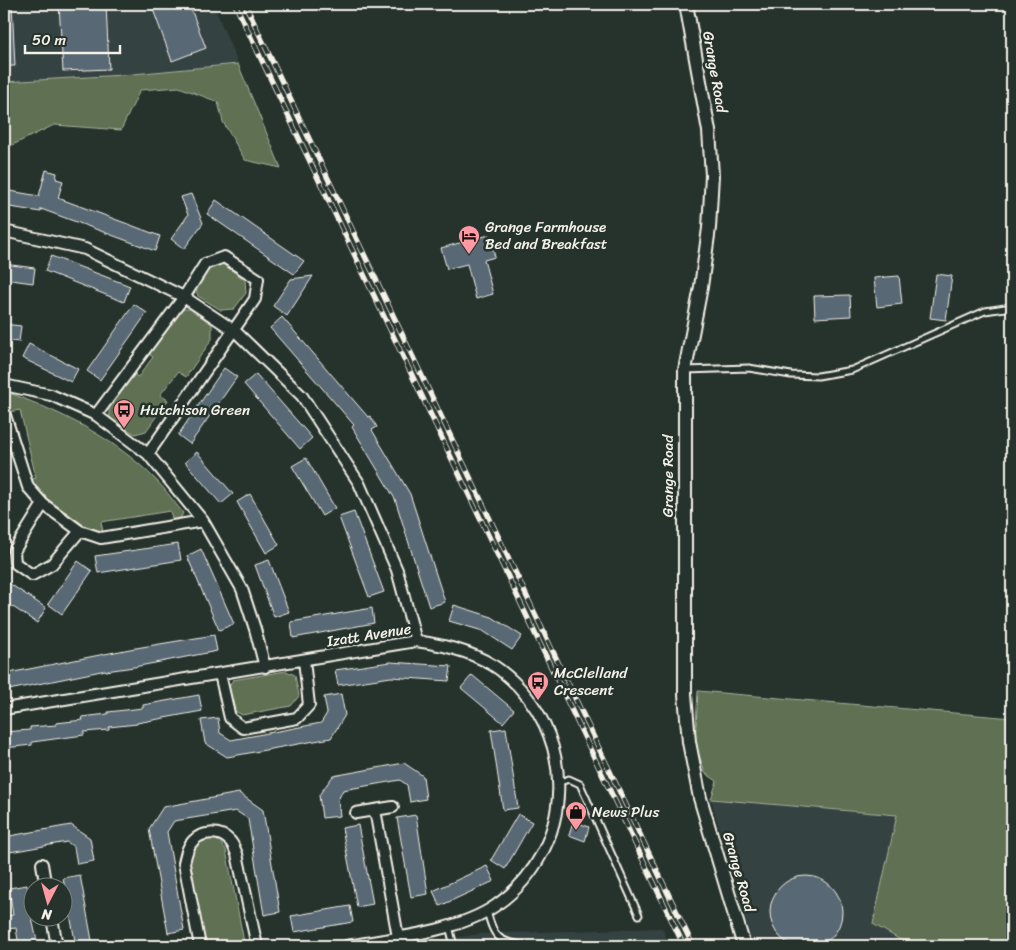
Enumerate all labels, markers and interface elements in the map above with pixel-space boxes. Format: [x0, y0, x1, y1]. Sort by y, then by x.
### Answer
scale bar [25, 22, 120, 54]
text: 50 m [32, 27, 67, 53]
street label: Grange Road [695, 29, 735, 116]
place label: Grange Farmhouse Bed and Breakfast [485, 214, 608, 257]
hotel icon: Grange Farmhouse Bed and Breakfast [457, 224, 481, 255]
place label: Hutchison Green [140, 397, 250, 423]
bus stop icon: Hutchison Green [112, 398, 136, 429]
street label: Grange Road [655, 434, 681, 517]
street label: Izatt Avenue [324, 615, 413, 655]
place label: McClelland Crescent [554, 660, 628, 703]
bus stop icon: McClelland Crescent [526, 670, 550, 701]
place label: News Plus [592, 799, 659, 825]
shop icon: News Plus [564, 800, 588, 831]
street label: Grange Road [715, 829, 763, 916]
north arrow [22, 878, 72, 928]
text: N [40, 901, 54, 927]

